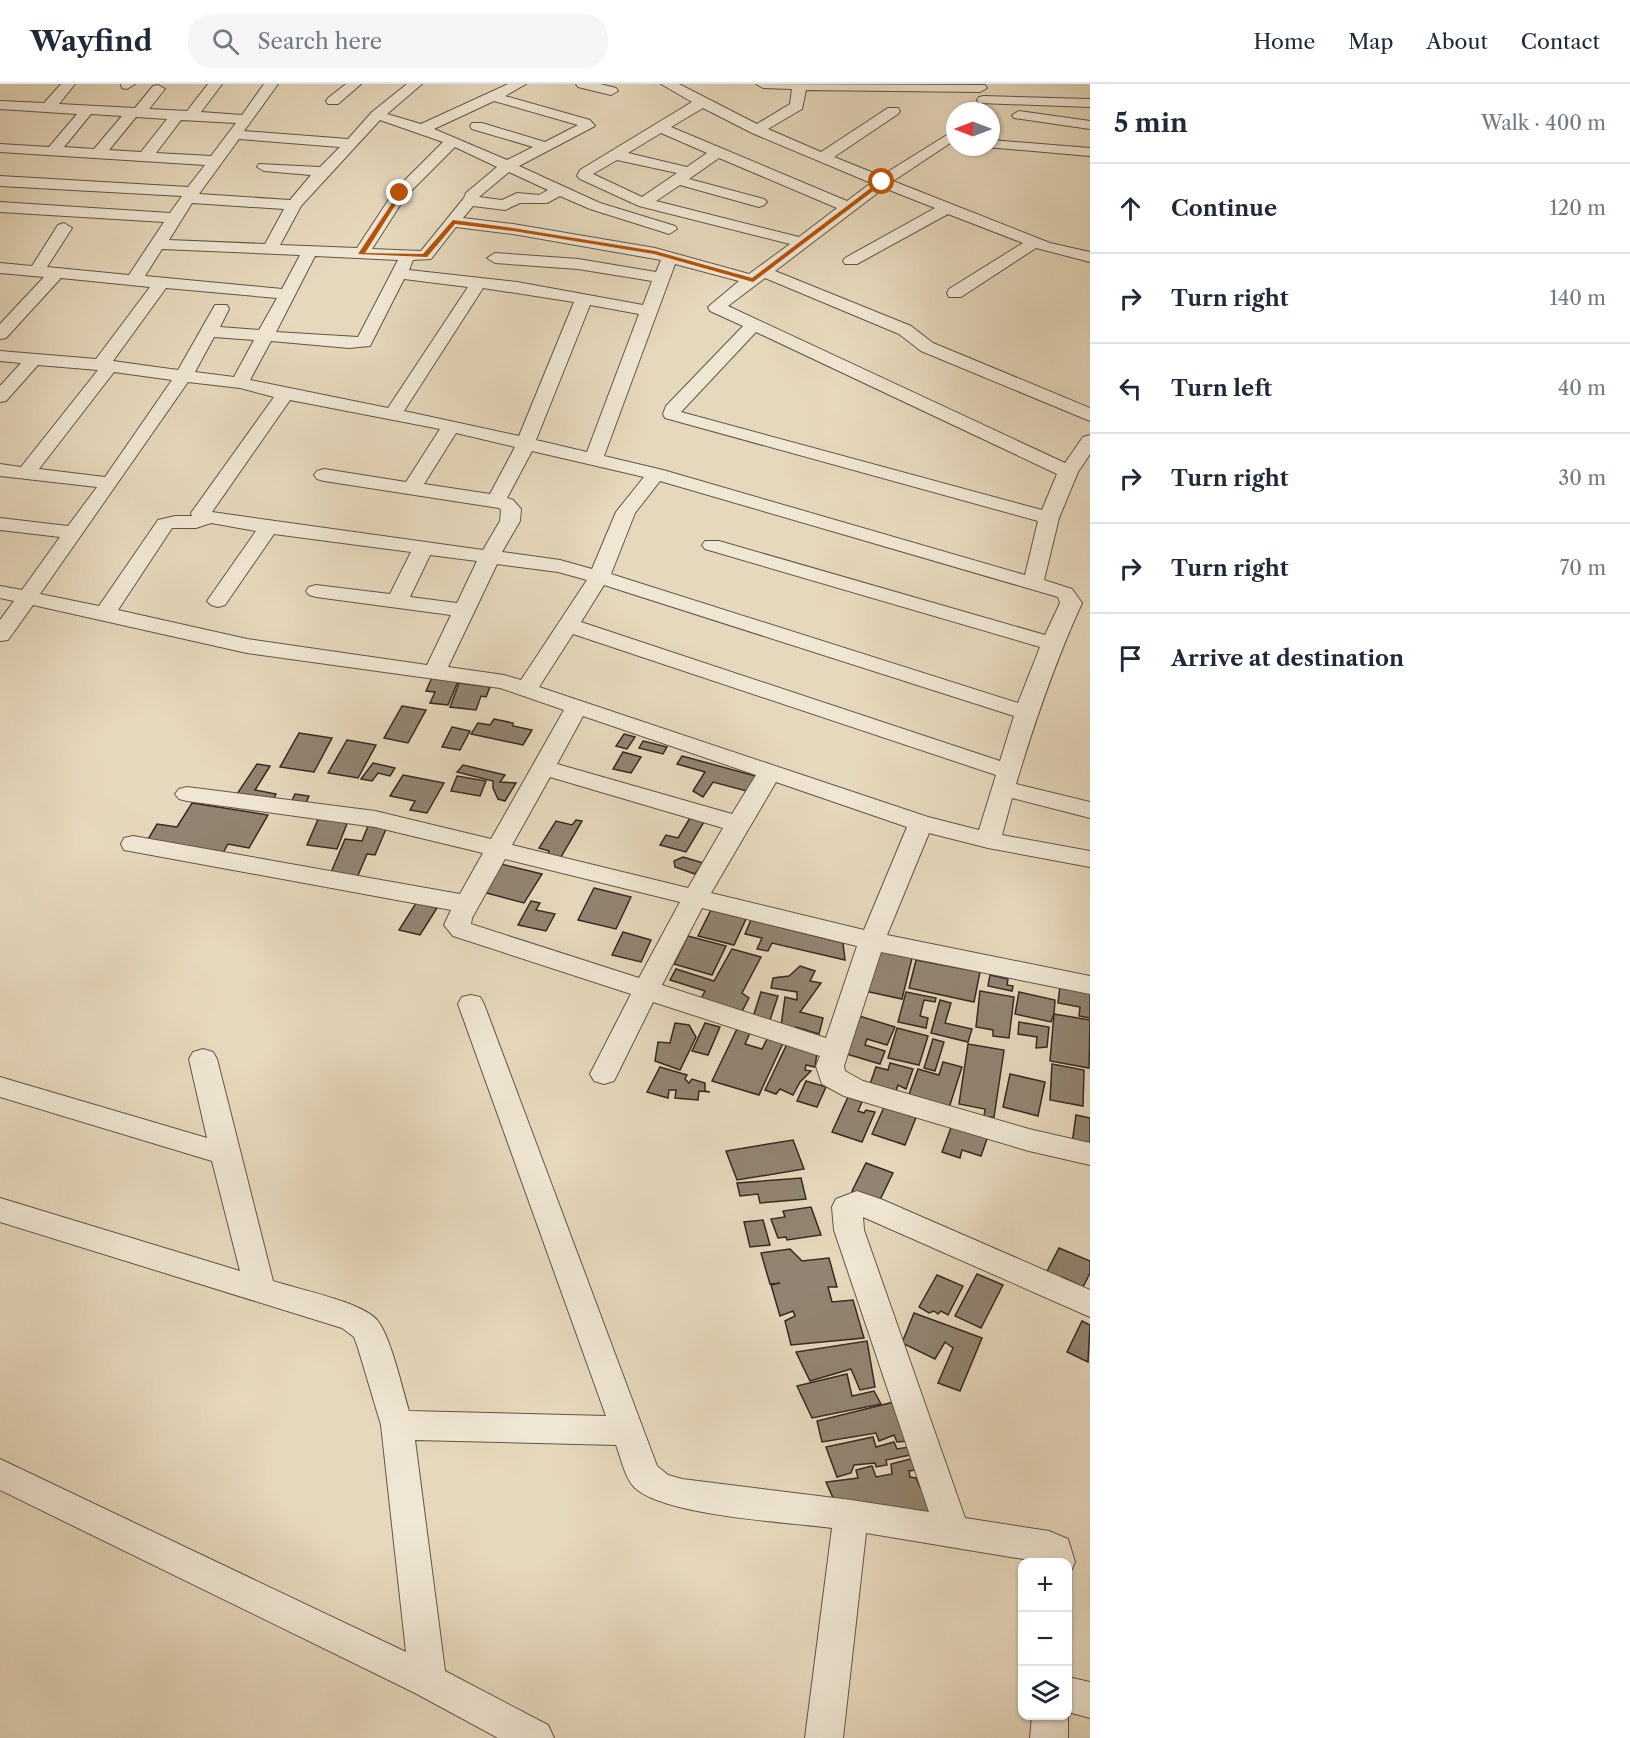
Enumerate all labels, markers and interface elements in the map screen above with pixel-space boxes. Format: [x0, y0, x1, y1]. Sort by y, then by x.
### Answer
search box [188, 14, 608, 68]
text: Wayfind [30, 24, 152, 58]
icon: search [209, 25, 242, 58]
text: Search here [257, 28, 382, 55]
text: Home [1254, 29, 1315, 54]
text: Map [1348, 29, 1393, 54]
text: About [1426, 29, 1488, 54]
text: Contact [1521, 29, 1600, 54]
north arrow [946, 102, 1000, 156]
text: 5 min [1114, 107, 1188, 139]
text: Walk · 400 m [1481, 111, 1606, 135]
route start [868, 168, 894, 194]
route end [386, 179, 412, 205]
icon: ahead [1114, 192, 1147, 225]
text: Continue [1171, 195, 1277, 222]
text: 120 m [1549, 196, 1606, 220]
icon: right [1114, 282, 1147, 315]
text: Turn right [1171, 285, 1289, 312]
text: 140 m [1549, 286, 1606, 310]
icon: left [1114, 372, 1147, 405]
text: Turn left [1171, 375, 1272, 402]
text: 40 m [1558, 376, 1606, 400]
icon: right [1114, 462, 1147, 495]
text: Turn right [1171, 465, 1289, 492]
text: 30 m [1558, 466, 1606, 490]
icon: right [1114, 552, 1147, 585]
text: Turn right [1171, 555, 1289, 582]
text: 70 m [1560, 556, 1606, 580]
icon: arrive [1114, 642, 1147, 675]
text: Arrive at destination [1171, 645, 1404, 672]
map controls [1018, 1558, 1072, 1720]
button: + [1018, 1558, 1072, 1612]
button: − [1018, 1612, 1072, 1666]
button: layers [1018, 1666, 1072, 1720]

